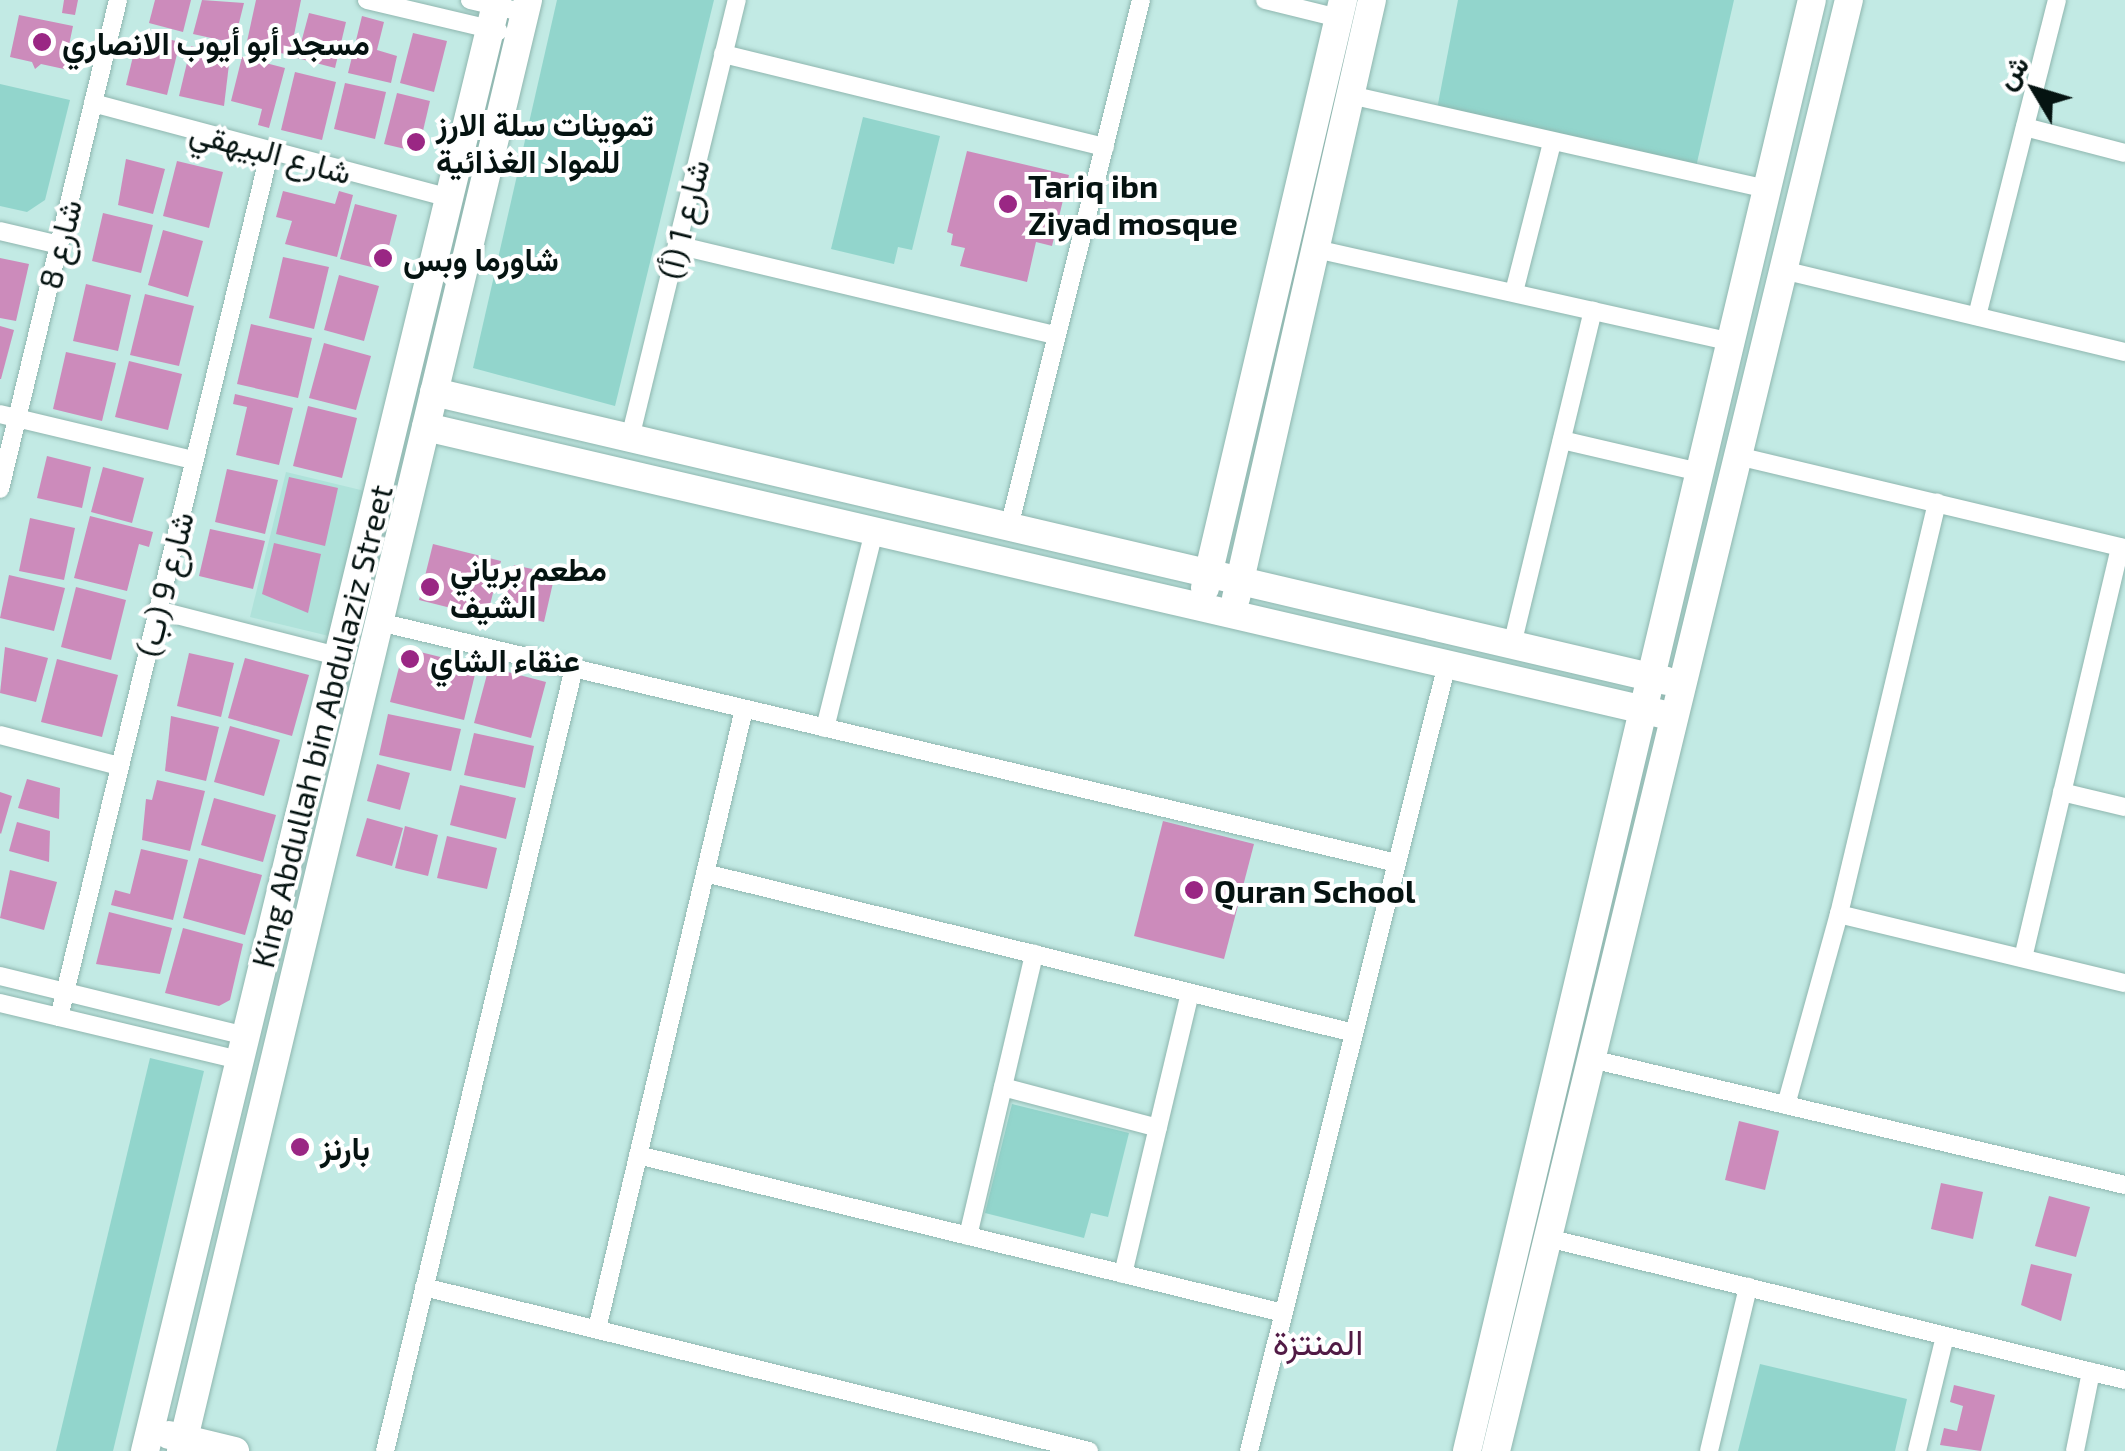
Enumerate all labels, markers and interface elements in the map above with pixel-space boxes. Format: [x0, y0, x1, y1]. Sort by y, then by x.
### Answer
place label: مسجد أبو أيوب الانصاري [62, 23, 370, 61]
marker: مسجد أبو أيوب الانصاري [31, 31, 53, 53]
north arrow [1985, 40, 2085, 140]
text: ش [1988, 48, 2035, 95]
place label: تموينات سلة الارز للمواد الغذائية [436, 105, 654, 180]
street label: شارع البيهقي [186, 111, 356, 191]
marker: تموينات سلة الارز للمواد الغذائية [405, 131, 427, 153]
street label: شارع 1 (أ) [650, 155, 716, 283]
place label: Tariq ibn Ziyad mosque [1028, 167, 1238, 242]
marker: Tariq ibn Ziyad mosque [997, 193, 1019, 215]
street label: شارع 8 [29, 195, 89, 293]
place label: شاورما وبس [403, 239, 559, 277]
marker: شاورما وبس [372, 247, 394, 269]
street label: King Abdullah bin Abdulaziz Street [242, 480, 400, 972]
street label: شارع 9 (ب) [127, 508, 201, 660]
place label: مطعم برياني الشيف [450, 550, 607, 625]
marker: مطعم برياني الشيف [419, 576, 441, 598]
place label: عنقاء الشاي [430, 640, 580, 678]
marker: عنقاء الشاي [399, 648, 421, 670]
place label: Quran School [1214, 871, 1415, 909]
marker: Quran School [1183, 879, 1205, 901]
place label: بارنز [320, 1128, 370, 1166]
marker: بارنز [289, 1136, 311, 1158]
district label: المنتزة [1273, 1320, 1363, 1362]

